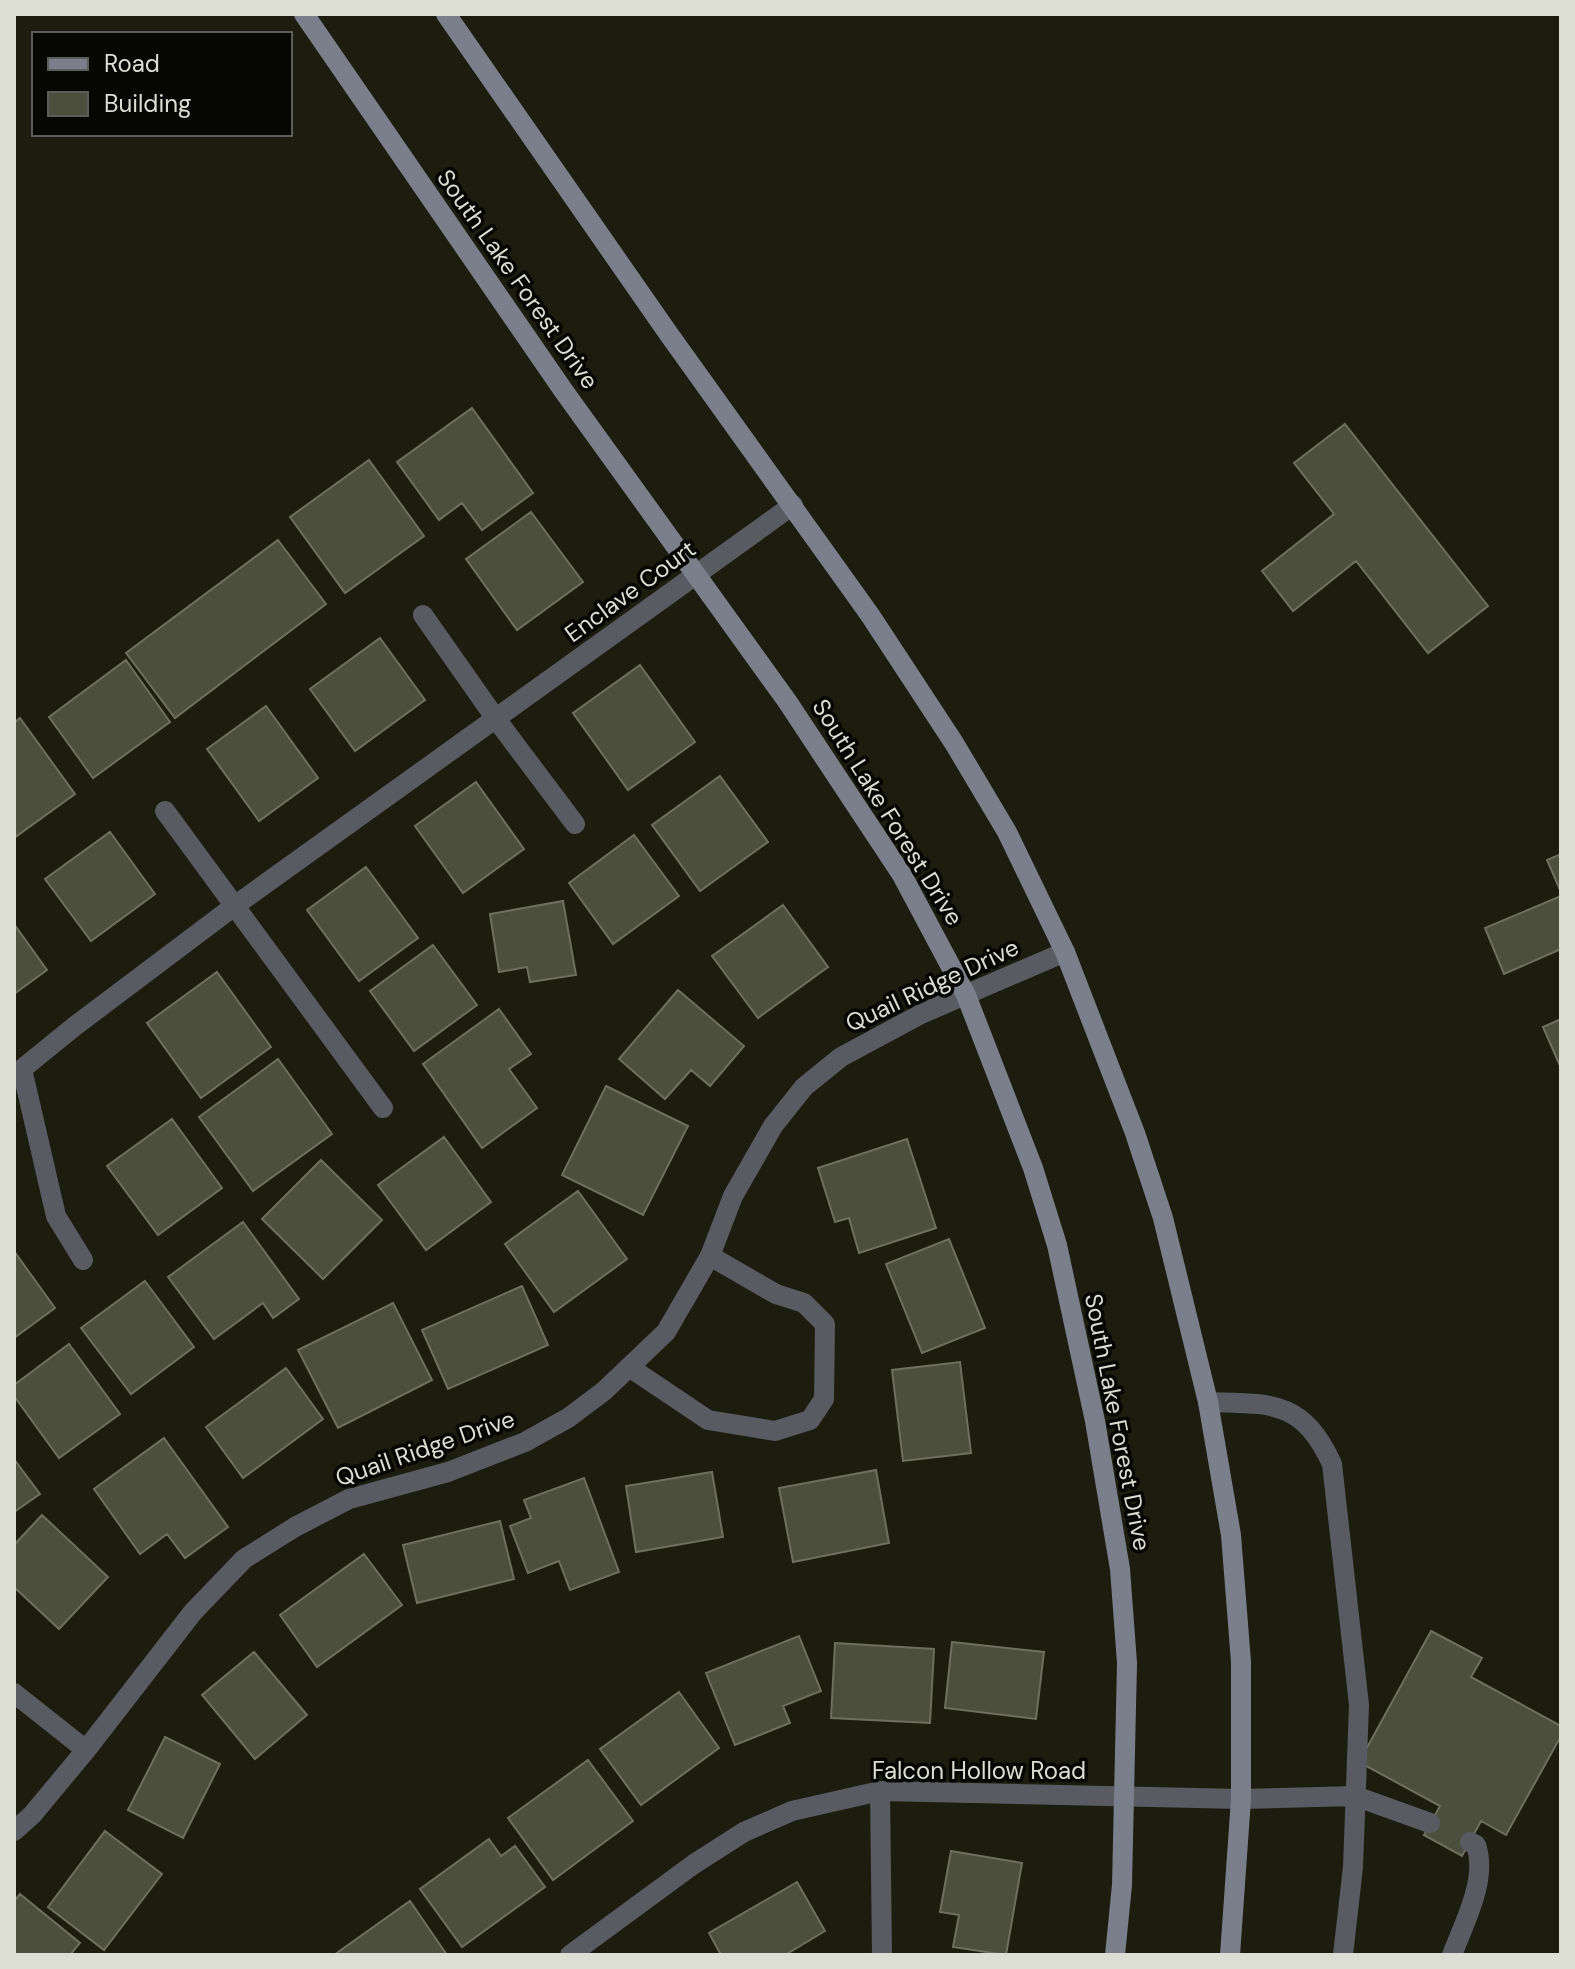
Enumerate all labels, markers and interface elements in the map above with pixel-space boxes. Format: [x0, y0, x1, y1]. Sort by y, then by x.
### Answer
legend [32, 32, 292, 136]
text: Road [104, 48, 160, 79]
text: Building [104, 88, 191, 119]
street label: South Lake Forest Drive [430, 163, 606, 395]
street label: Enclave Court [558, 533, 702, 649]
street label: South Lake Forest Drive [806, 693, 970, 931]
street label: Quail Ridge Drive [840, 931, 1024, 1039]
street label: South Lake Forest Drive [1078, 1291, 1158, 1553]
street label: Quail Ridge Drive [331, 1403, 519, 1493]
street label: Falcon Hollow Road [872, 1755, 1086, 1786]

